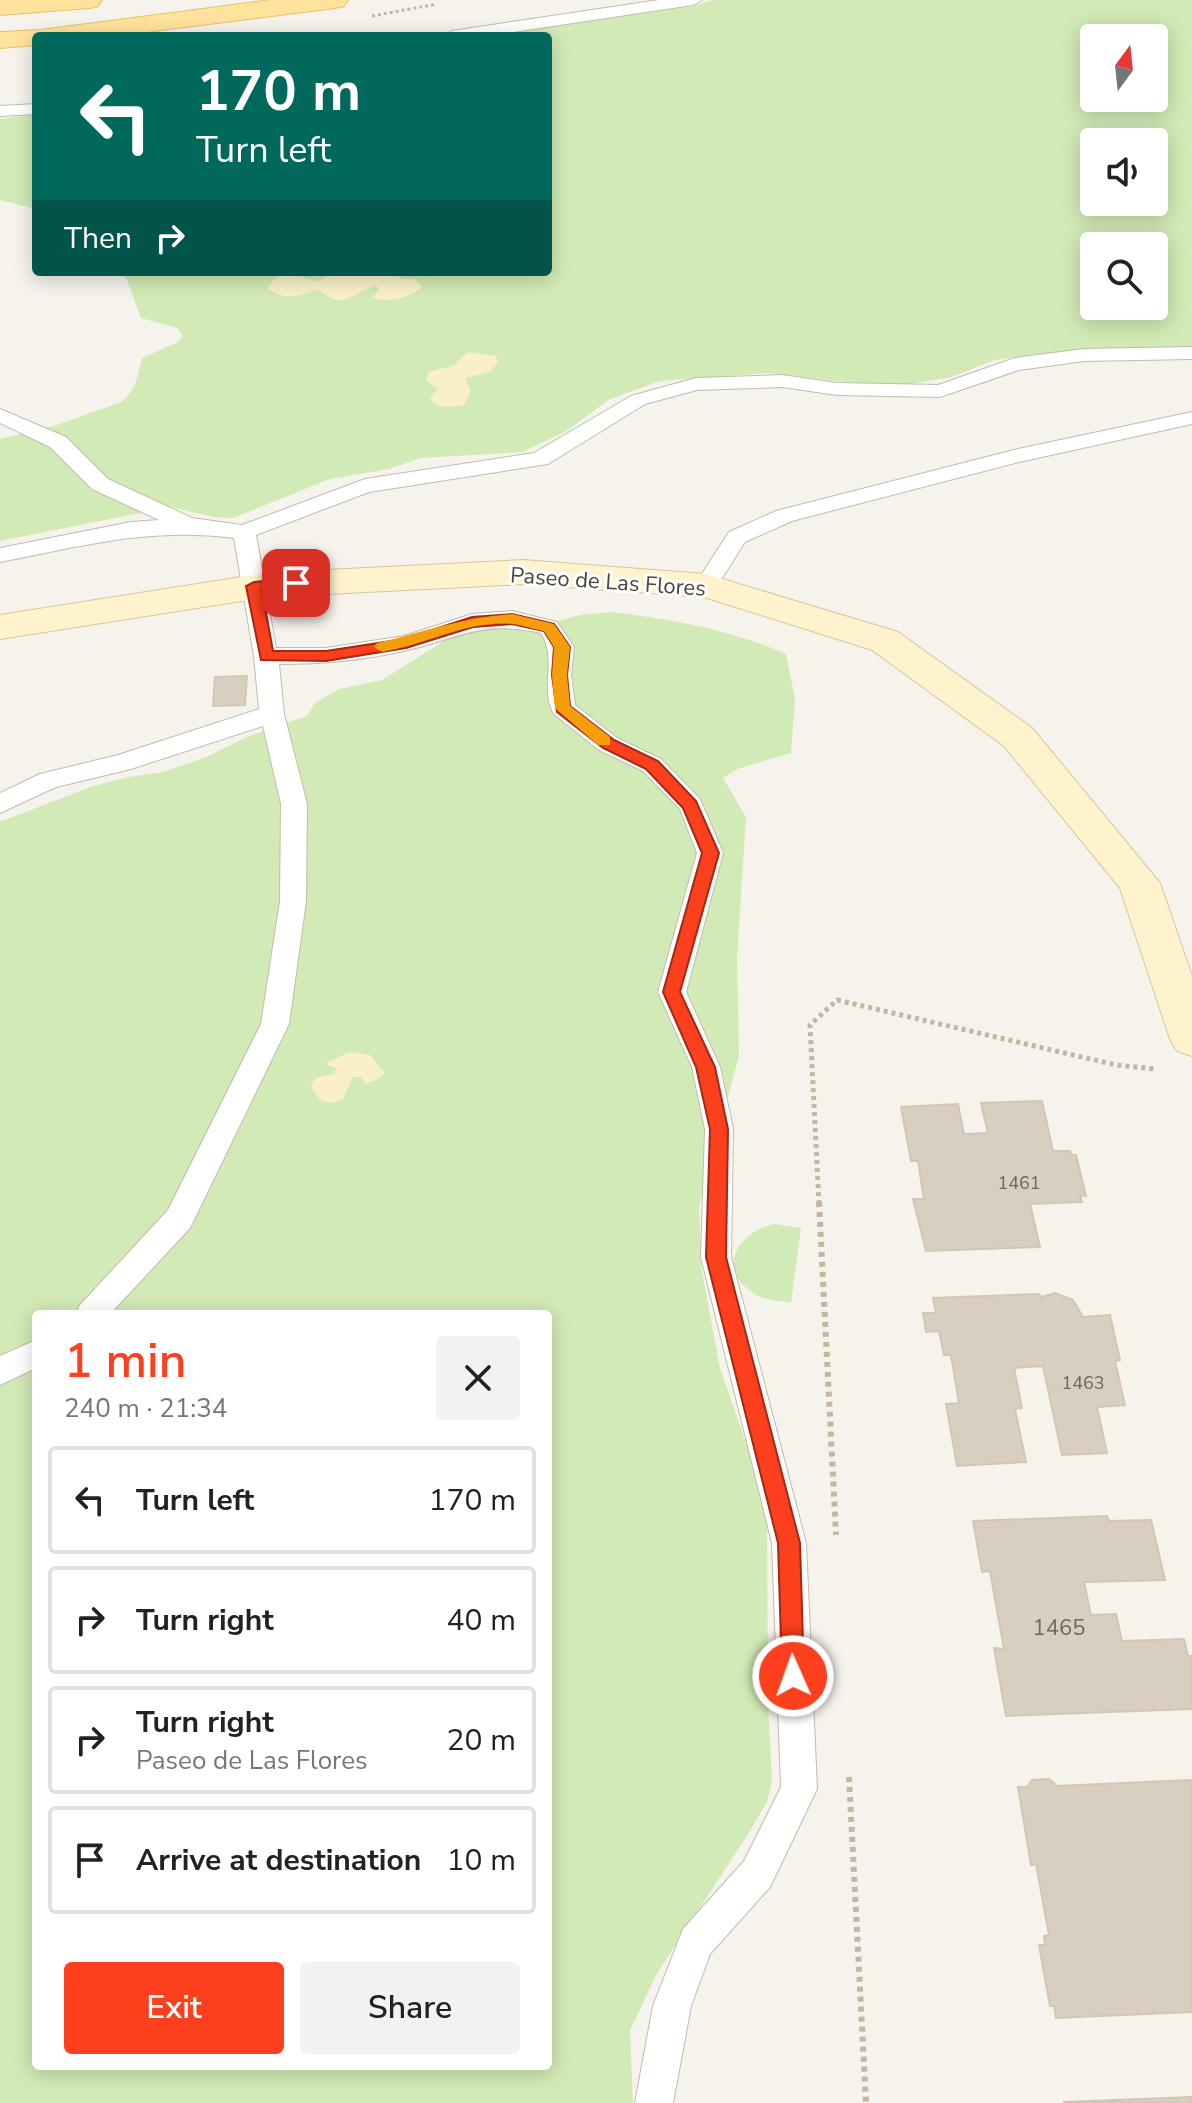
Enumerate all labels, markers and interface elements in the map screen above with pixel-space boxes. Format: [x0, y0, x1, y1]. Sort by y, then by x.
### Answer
north arrow [1080, 24, 1168, 112]
map controls [1080, 24, 1168, 320]
text: 170 m [196, 53, 361, 130]
icon: left [64, 64, 168, 168]
text: Turn left [196, 126, 331, 175]
button: sound [1080, 128, 1168, 216]
icon: right [148, 216, 192, 260]
text: Then [64, 218, 132, 259]
button: search [1080, 232, 1168, 320]
pin [262, 549, 330, 617]
street label: Paseo de Las Flores [509, 560, 707, 604]
icon: arrive [274, 561, 318, 605]
house number: 1461 [997, 1171, 1041, 1195]
text: 1 min [64, 1328, 186, 1394]
button: close [436, 1336, 520, 1420]
house number: 1463 [1061, 1371, 1105, 1395]
text: 240 m · 21:34 [64, 1391, 227, 1426]
icon: left [68, 1478, 112, 1522]
text: Turn left [136, 1480, 254, 1521]
text: 170 m [429, 1480, 516, 1521]
icon: right [68, 1598, 112, 1642]
text: Turn right [136, 1600, 274, 1641]
text: 40 m [447, 1600, 516, 1641]
house number: 1465 [1033, 1613, 1085, 1643]
position arrow [751, 1634, 835, 1718]
text: Turn right [136, 1702, 274, 1743]
icon: right [68, 1718, 112, 1762]
text: 20 m [447, 1720, 516, 1761]
text: Paseo de Las Flores [136, 1743, 368, 1778]
icon: arrive [68, 1838, 112, 1882]
text: Arrive at destination [136, 1840, 421, 1881]
text: 10 m [447, 1840, 516, 1881]
button: Exit [64, 1962, 284, 2054]
button: Share [300, 1962, 520, 2054]

